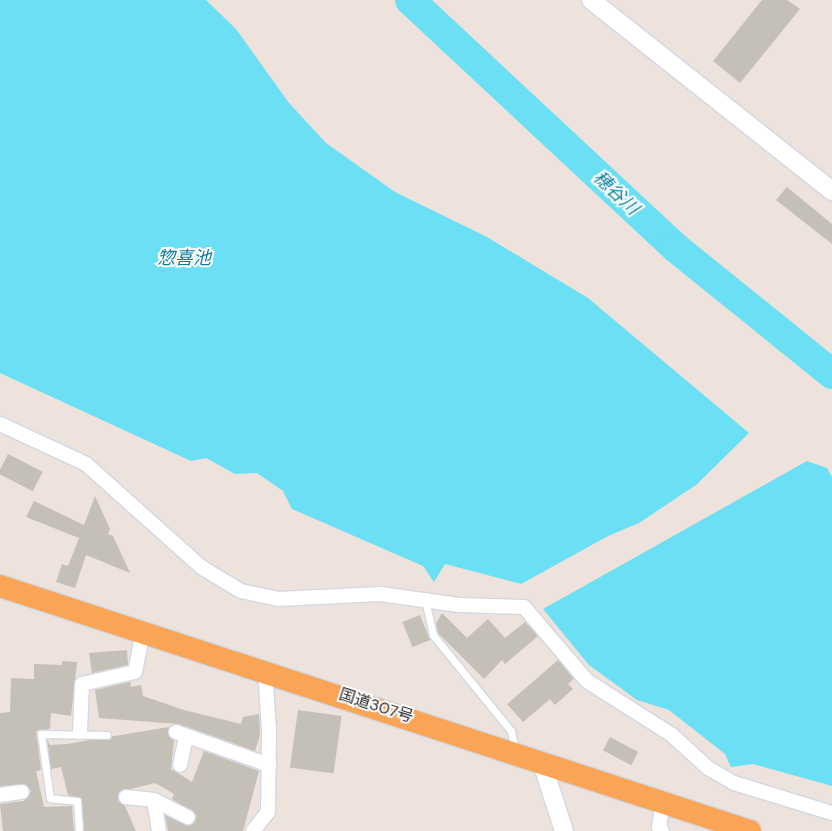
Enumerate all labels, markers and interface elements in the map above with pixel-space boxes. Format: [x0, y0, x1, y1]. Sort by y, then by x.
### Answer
water label: 穂谷川 [589, 167, 643, 219]
water label: 惣喜池 [157, 247, 211, 269]
street label: 国道307号 [337, 685, 415, 727]

